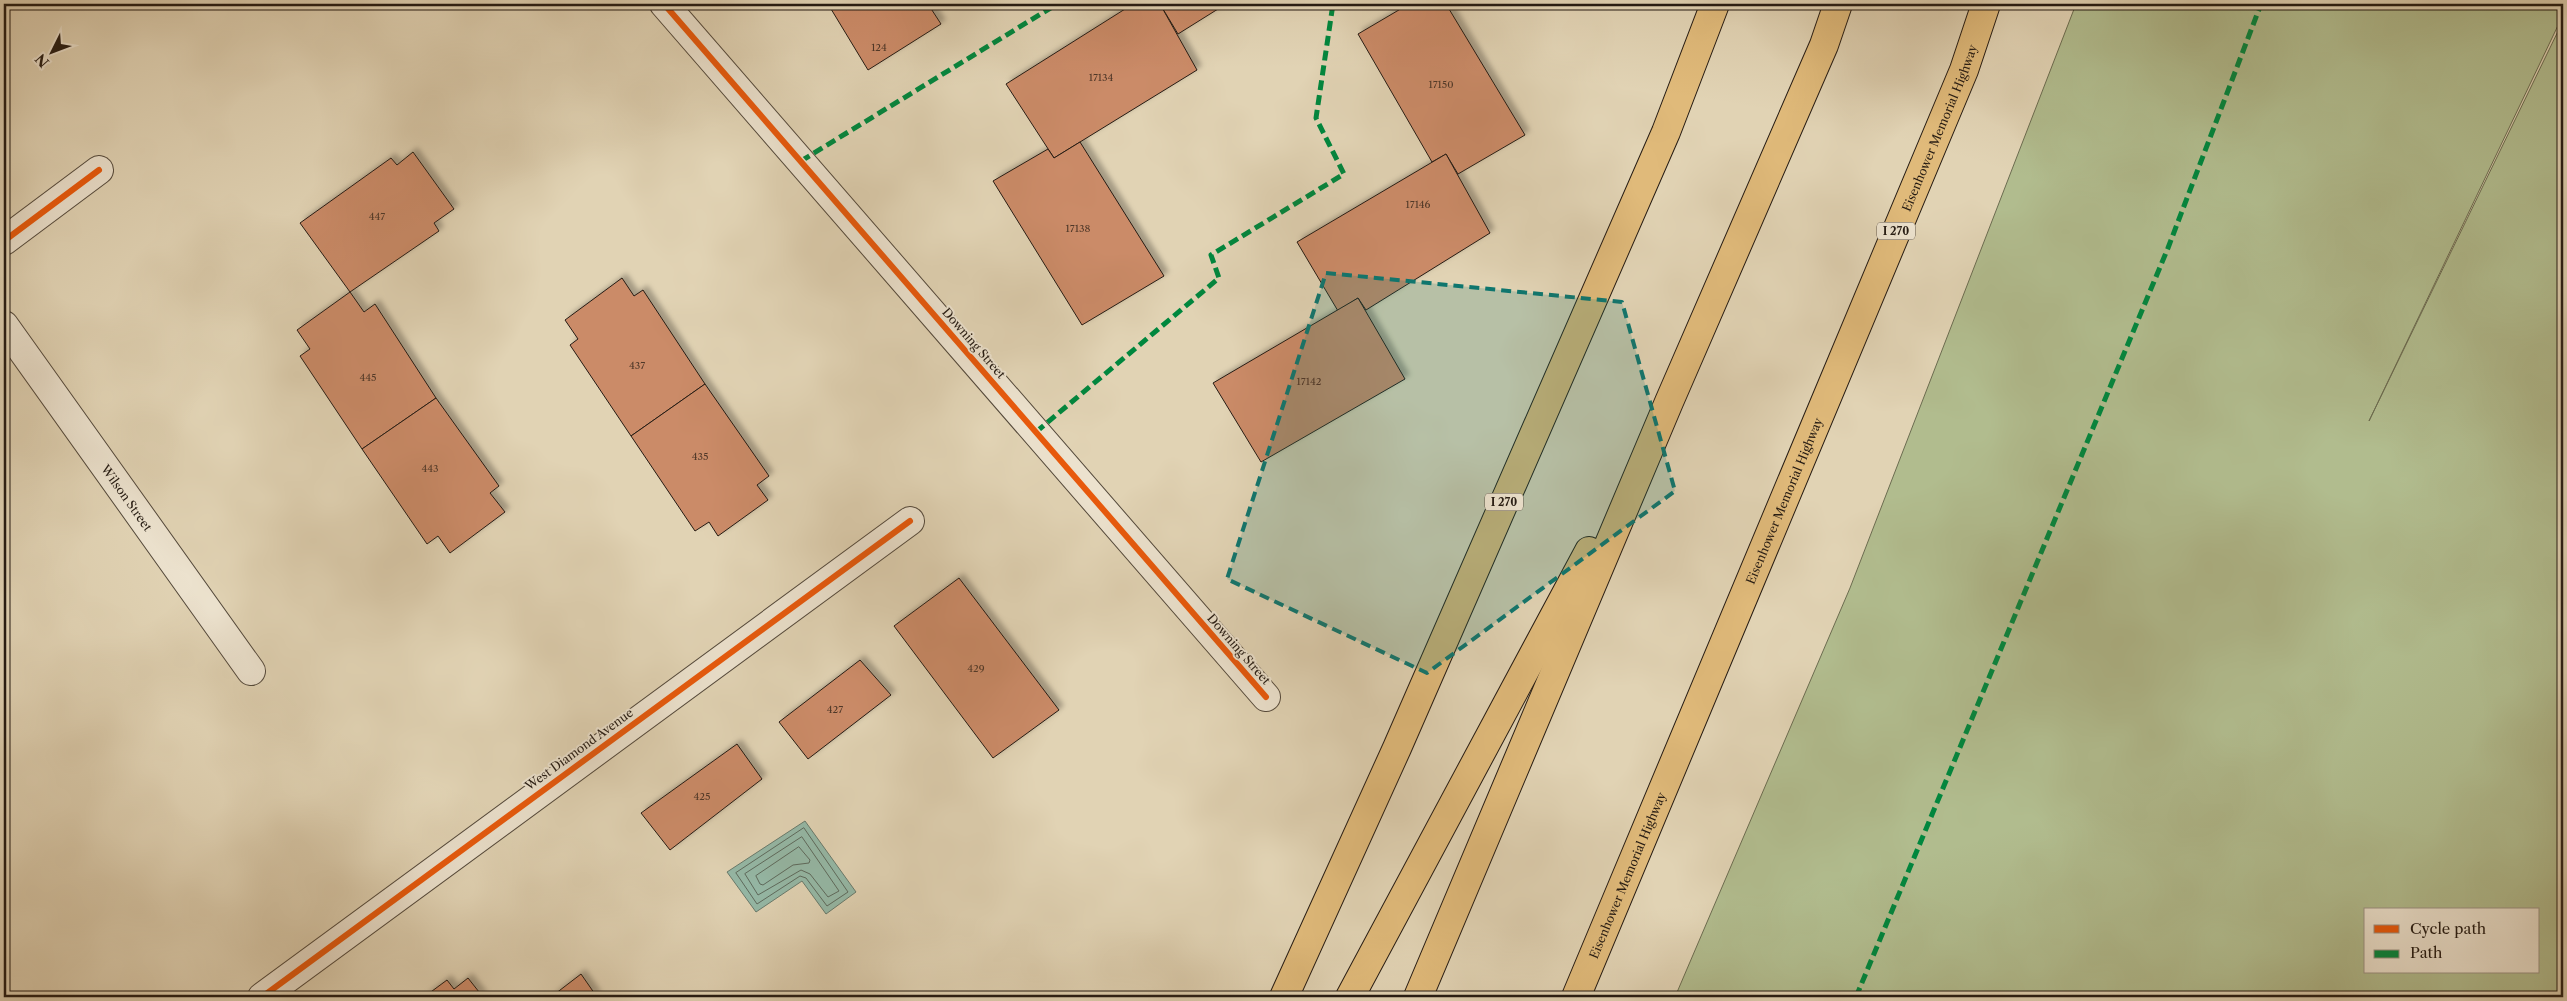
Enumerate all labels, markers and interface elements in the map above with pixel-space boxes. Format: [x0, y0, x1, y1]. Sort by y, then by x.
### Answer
north arrow [28, 28, 78, 78]
house number: 124 [871, 41, 887, 54]
street label: Eisenhower Memorial Highway [1898, 42, 1980, 214]
text: N [32, 50, 53, 71]
house number: 17134 [1089, 71, 1114, 84]
house number: 17150 [1428, 78, 1454, 91]
house number: 17146 [1406, 198, 1431, 211]
house number: 447 [369, 210, 385, 223]
house number: 17138 [1066, 222, 1090, 235]
road number: I 270 [1877, 222, 1915, 240]
street label: Downing Street [939, 305, 1009, 382]
house number: 437 [629, 359, 645, 372]
house number: 445 [360, 371, 377, 384]
house number: 17142 [1297, 375, 1322, 388]
street label: Eisenhower Memorial Highway [1742, 415, 1825, 586]
house number: 435 [692, 450, 708, 463]
street label: Wilson Street [98, 461, 156, 534]
house number: 443 [421, 462, 439, 475]
road number: I 270 [1485, 494, 1523, 511]
street label: Downing Street [1204, 611, 1274, 688]
house number: 429 [967, 662, 985, 675]
house number: 427 [827, 703, 843, 716]
street label: West Diamond Avenue [521, 705, 636, 794]
street label: Eisenhower Memorial Highway [1585, 789, 1669, 961]
house number: 425 [694, 790, 710, 803]
legend [2364, 908, 2540, 974]
text: Cycle path [2410, 919, 2487, 938]
text: Path [2410, 943, 2443, 962]

